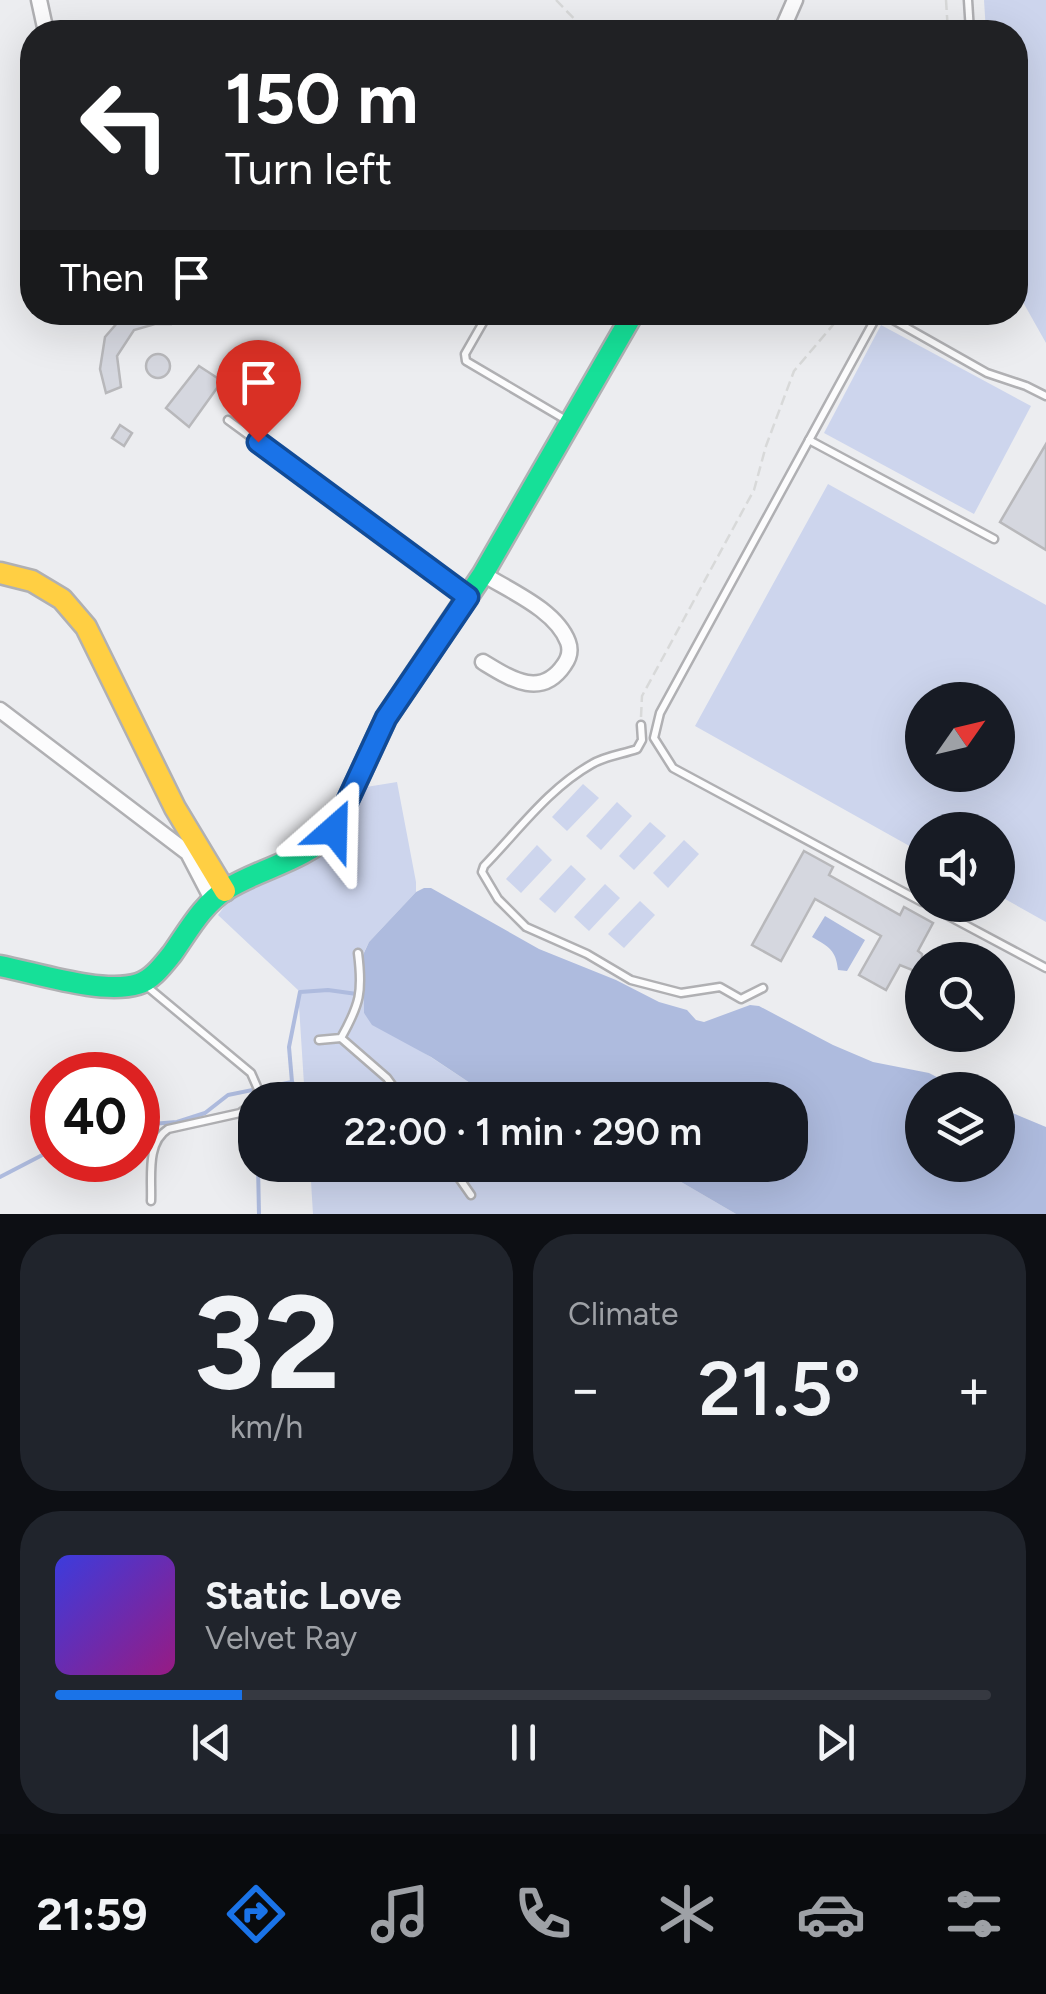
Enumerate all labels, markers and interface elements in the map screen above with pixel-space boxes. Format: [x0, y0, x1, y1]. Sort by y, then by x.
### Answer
text: 150 m [225, 56, 418, 141]
icon: left [60, 60, 190, 190]
text: Turn left [225, 141, 392, 195]
icon: arrive [164, 250, 219, 305]
text: Then [60, 255, 144, 301]
pin [216, 340, 301, 443]
icon: arrive [231, 355, 286, 410]
north arrow [905, 682, 1015, 792]
map controls [905, 682, 1015, 1182]
position arrow [282, 778, 386, 882]
button: sound [905, 812, 1015, 922]
button: search [905, 942, 1015, 1052]
speed limit sign: 40 [30, 1052, 160, 1182]
button: layers [905, 1072, 1015, 1182]
text: 22:00 · 1 min · 290 m [344, 1109, 702, 1155]
text: 32 [193, 1265, 340, 1421]
text: Climate [568, 1295, 679, 1333]
text: 21.5° [698, 1344, 861, 1434]
text: − [568, 1356, 602, 1422]
text: + [957, 1356, 991, 1422]
text: km/h [230, 1408, 303, 1446]
text: Static Love [205, 1573, 402, 1619]
text: Velvet Ray [205, 1619, 357, 1657]
icon: previous [184, 1715, 239, 1770]
icon: pause [496, 1715, 551, 1770]
icon: next [808, 1715, 863, 1770]
icon: directions [221, 1879, 291, 1949]
icon: music [365, 1879, 435, 1949]
icon: phone [508, 1879, 578, 1949]
icon: climate [652, 1879, 722, 1949]
icon: car [796, 1879, 866, 1949]
icon: filters [939, 1879, 1009, 1949]
text: 21:59 [37, 1887, 148, 1941]

